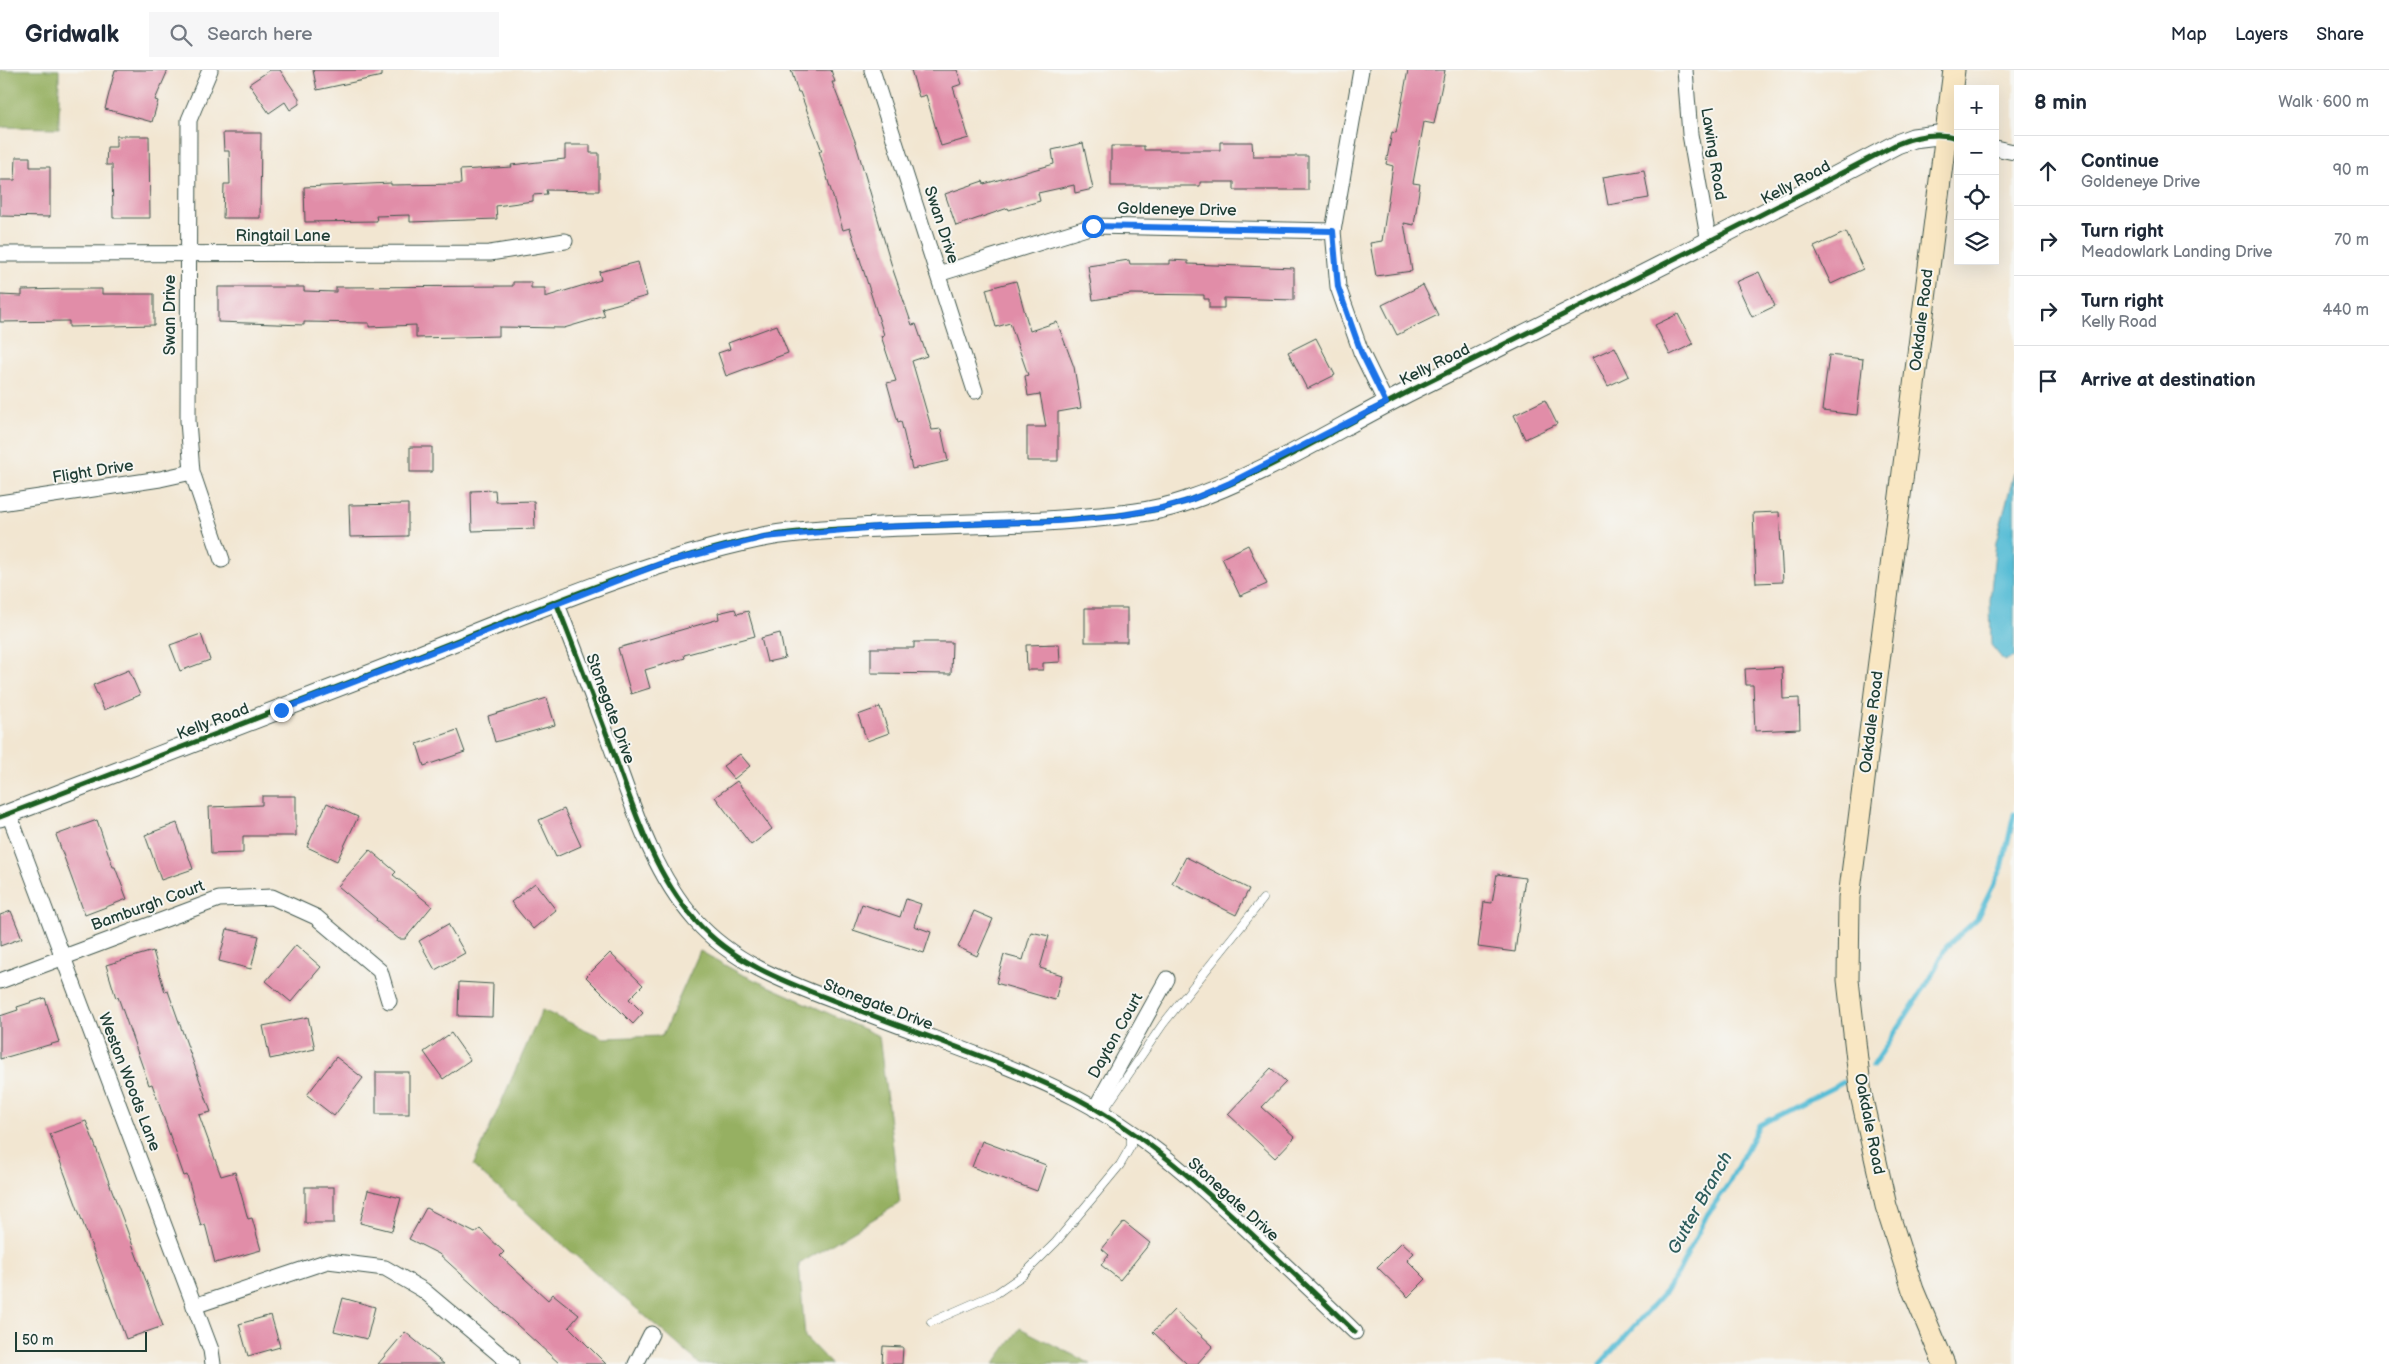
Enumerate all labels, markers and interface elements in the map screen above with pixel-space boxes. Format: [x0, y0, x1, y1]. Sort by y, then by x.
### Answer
search box [149, 12, 499, 57]
text: Gridwalk [25, 20, 119, 49]
icon: search [167, 21, 195, 49]
text: Search here [207, 23, 312, 46]
text: Map [2171, 24, 2207, 45]
text: Layers [2235, 24, 2288, 45]
text: Share [2316, 24, 2364, 45]
map controls [1954, 85, 1999, 265]
button: + [1954, 85, 1999, 130]
text: 8 min [2034, 90, 2087, 115]
text: Walk · 600 m [2278, 93, 2369, 112]
street label: Lawing Road [1696, 106, 1730, 202]
button: − [1954, 130, 1999, 175]
text: Continue [2081, 150, 2159, 173]
street label: Kelly Road [1758, 157, 1834, 209]
icon: ahead [2034, 157, 2062, 185]
text: 90 m [2333, 161, 2369, 180]
text: Goldeneye Drive [2081, 173, 2200, 192]
button: locate [1954, 175, 1999, 220]
street label: Swan Drive [920, 184, 963, 267]
street label: Goldeneye Drive [1117, 199, 1237, 221]
route start [1082, 215, 1105, 238]
button: layers [1954, 220, 1999, 265]
text: Turn right [2081, 220, 2164, 243]
street label: Ringtail Lane [236, 227, 331, 246]
icon: right [2034, 227, 2062, 255]
text: 70 m [2334, 231, 2369, 250]
text: Meadowlark Landing Drive [2081, 243, 2273, 262]
street label: Oakdale Road [1906, 268, 1938, 372]
street label: Swan Drive [161, 274, 180, 355]
text: Turn right [2081, 290, 2164, 313]
icon: right [2034, 297, 2062, 325]
text: 440 m [2323, 301, 2369, 320]
text: Kelly Road [2081, 313, 2157, 332]
street label: Kelly Road [1397, 340, 1473, 390]
icon: arrive [2034, 367, 2062, 395]
text: Arrive at destination [2081, 369, 2256, 392]
street label: Flight Drive [51, 456, 135, 488]
street label: Stonegate Drive [581, 651, 639, 767]
street label: Oakdale Road [1856, 670, 1888, 774]
route end [270, 699, 293, 722]
street label: Kelly Road [174, 700, 252, 744]
street label: Bamburgh Court [89, 877, 207, 935]
street label: Stonegate Drive [820, 975, 936, 1035]
street label: Dayton Court [1085, 990, 1147, 1082]
street label: Weston Woods Lane [94, 1010, 164, 1154]
street label: Oakdale Road [1850, 1072, 1888, 1176]
water label: Gutter Branch [1663, 1148, 1737, 1258]
street label: Stonegate Drive [1184, 1154, 1283, 1246]
scale bar [15, 1329, 148, 1352]
text: 50 m [22, 1332, 54, 1349]

